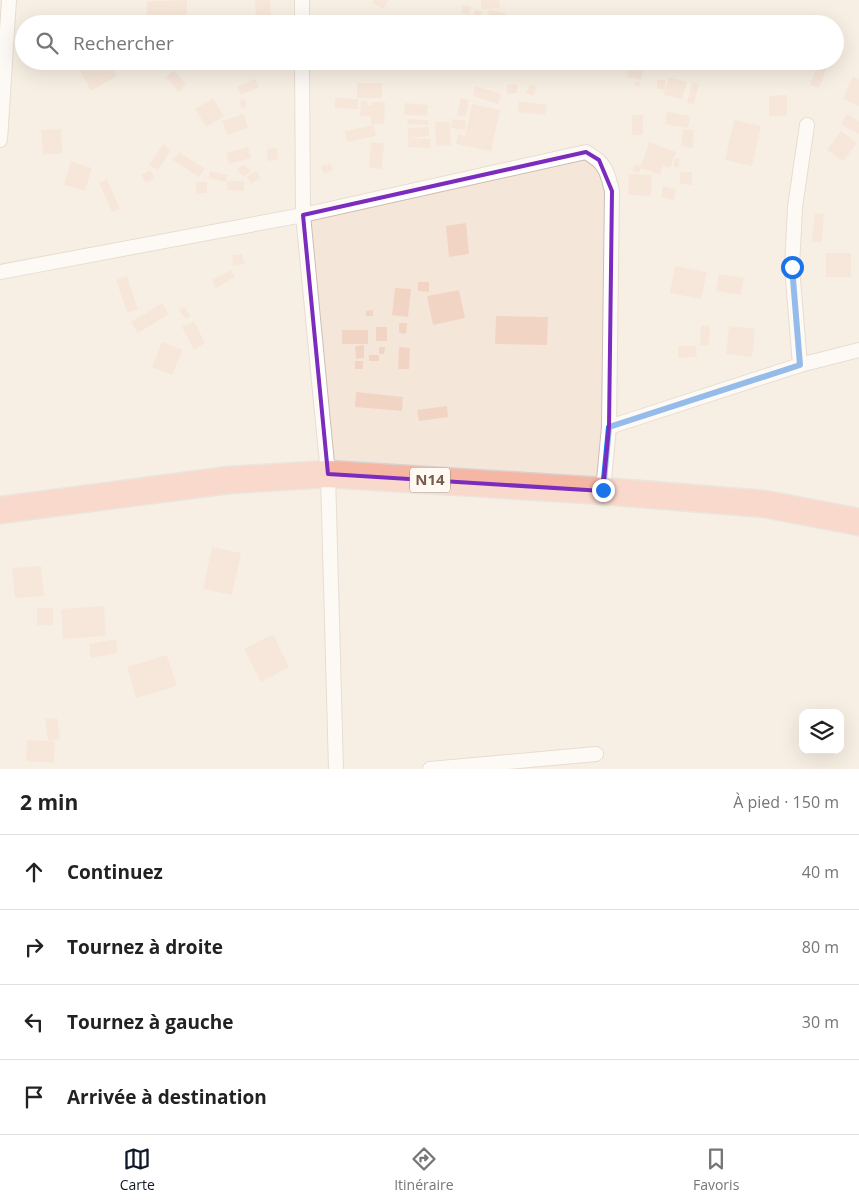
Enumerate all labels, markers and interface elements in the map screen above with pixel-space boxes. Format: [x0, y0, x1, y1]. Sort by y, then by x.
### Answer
search box [15, 15, 844, 70]
icon: search [33, 29, 61, 57]
text: Rechercher [73, 30, 174, 56]
route start [781, 256, 804, 279]
road number: N14 [410, 468, 450, 492]
route end [592, 479, 615, 502]
map controls [799, 709, 844, 754]
button: layers [799, 709, 844, 754]
text: 2 min [20, 788, 78, 816]
text: À pied · 150 m [733, 791, 839, 813]
icon: ahead [20, 858, 48, 886]
text: Continuez [67, 859, 163, 885]
text: 40 m [802, 861, 839, 883]
icon: right [20, 933, 48, 961]
text: Tournez à droite [67, 934, 223, 960]
text: 80 m [802, 936, 839, 958]
icon: left [20, 1008, 48, 1036]
text: Tournez à gauche [67, 1009, 233, 1035]
text: 30 m [802, 1011, 839, 1033]
icon: arrive [20, 1083, 48, 1111]
text: Arrivée à destination [67, 1084, 267, 1110]
tab: Carte [120, 1145, 155, 1194]
tab: Itinéraire [394, 1145, 454, 1194]
tab: Favoris [693, 1145, 739, 1194]

